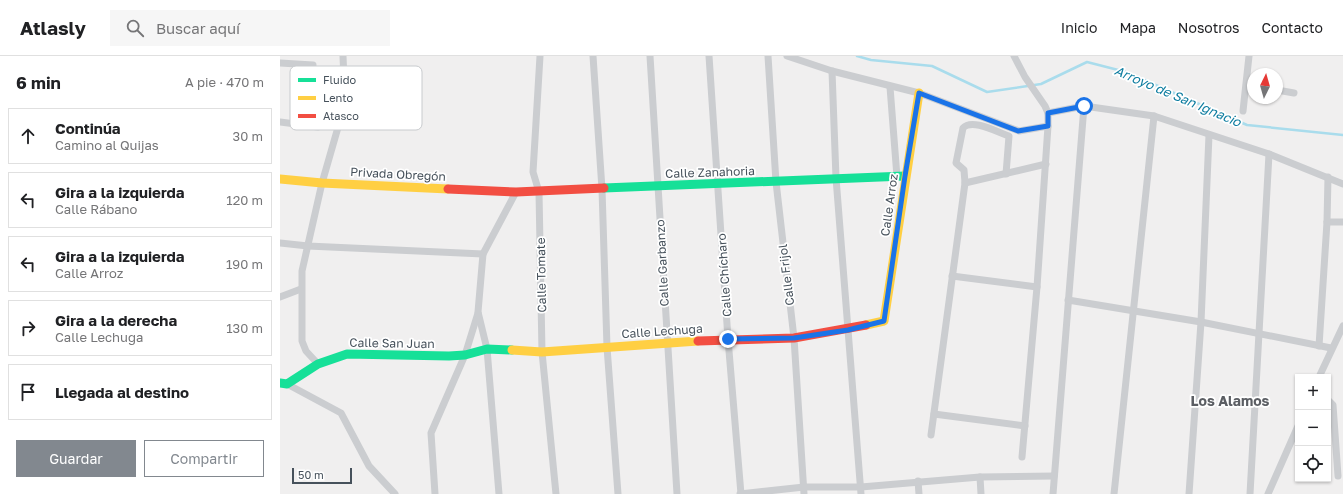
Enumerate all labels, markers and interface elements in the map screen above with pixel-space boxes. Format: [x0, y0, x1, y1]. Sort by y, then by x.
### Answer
search box [110, 10, 390, 46]
text: Atlasly [20, 16, 86, 39]
icon: search [124, 17, 146, 39]
text: Buscar aquí [156, 19, 240, 37]
text: Inicio [1061, 19, 1097, 36]
text: Mapa [1119, 19, 1156, 36]
text: Nosotros [1178, 19, 1239, 36]
text: Contacto [1261, 19, 1323, 36]
water label: Arroyo de San Ignacio [1112, 62, 1245, 130]
legend [290, 66, 422, 130]
north arrow [1247, 68, 1283, 104]
text: 6 min [16, 72, 61, 93]
text: Fluido [323, 73, 356, 86]
text: A pie · 470 m [185, 74, 264, 90]
text: Lento [323, 91, 354, 104]
route start [1075, 97, 1093, 115]
text: Atasco [323, 109, 359, 122]
text: Continúa [55, 119, 121, 137]
icon: ahead [17, 125, 39, 147]
text: 30 m [233, 128, 263, 144]
text: Camino al Quijas [55, 137, 159, 153]
street label: Calle Zanahoria [665, 163, 755, 181]
street label: Privada Obregón [350, 164, 446, 184]
street label: Calle Arroz [877, 173, 901, 237]
text: Gira a la izquierda [55, 183, 185, 201]
icon: left [17, 189, 39, 211]
text: 120 m [226, 192, 263, 208]
text: Calle Rábano [55, 201, 137, 217]
street label: Calle Garbanzo [652, 219, 672, 307]
street label: Calle Chícharo [714, 233, 734, 317]
street label: Calle Tomate [533, 237, 549, 313]
street label: Calle Frijol [775, 243, 797, 307]
text: Gira a la izquierda [55, 247, 185, 265]
icon: left [17, 253, 39, 275]
text: 190 m [226, 256, 263, 272]
text: Calle Arroz [55, 265, 123, 281]
text: Gira a la derecha [55, 311, 177, 329]
icon: right [17, 317, 39, 339]
text: 130 m [226, 320, 263, 336]
street label: Calle Lechuga [621, 321, 703, 341]
text: Calle Lechuga [55, 329, 143, 345]
route end [719, 330, 737, 348]
street label: Calle San Juan [349, 335, 435, 351]
map controls [1295, 374, 1331, 482]
button: + [1295, 374, 1331, 410]
icon: arrive [17, 381, 39, 403]
text: Llegada al destino [55, 383, 189, 401]
district label: Los Alamos [1191, 392, 1270, 409]
button: − [1295, 410, 1331, 446]
button: Guardar [16, 440, 136, 477]
button: Compartir [144, 440, 264, 477]
button: locate [1295, 446, 1331, 482]
scale bar [292, 466, 352, 485]
text: 50 m [298, 468, 324, 481]

